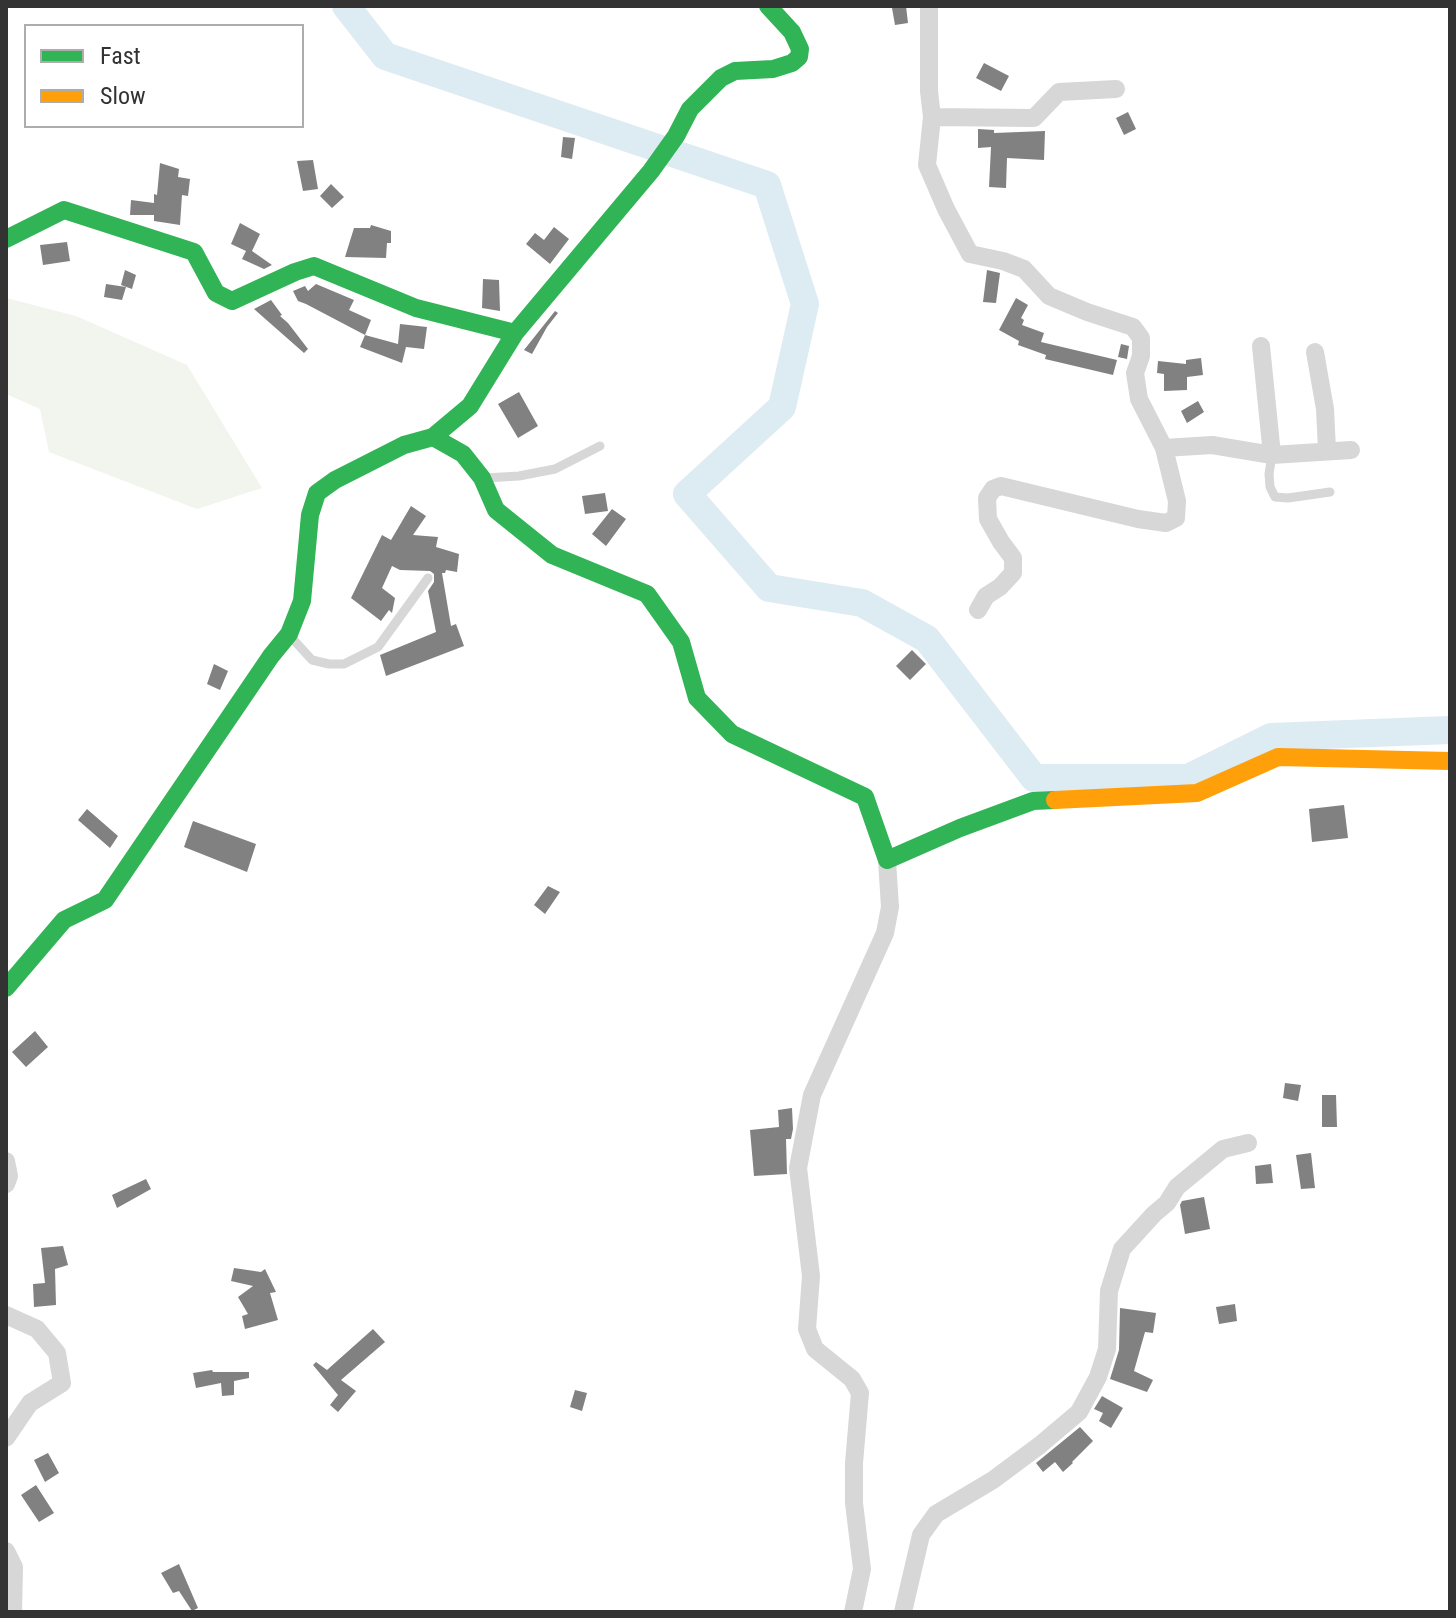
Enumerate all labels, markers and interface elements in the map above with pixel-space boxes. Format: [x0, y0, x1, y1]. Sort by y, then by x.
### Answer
legend [24, 24, 304, 128]
text: Fast [100, 42, 141, 70]
text: Slow [100, 82, 146, 110]

